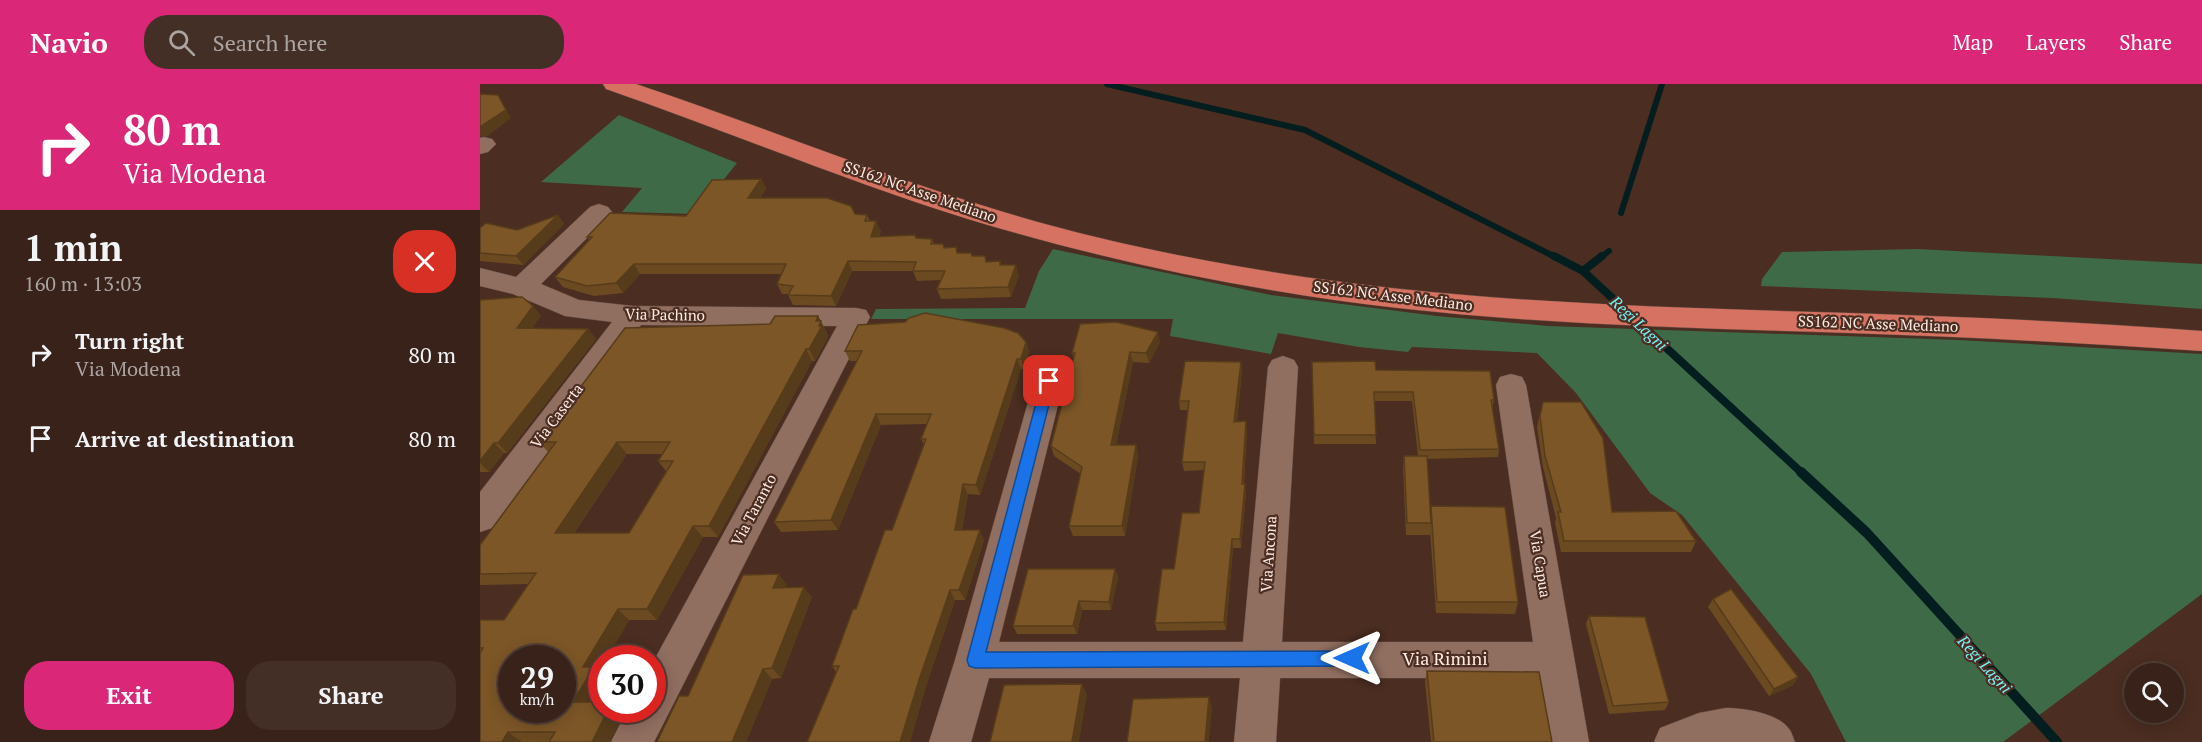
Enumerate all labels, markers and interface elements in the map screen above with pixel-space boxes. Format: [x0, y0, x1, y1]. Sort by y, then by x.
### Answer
search box [144, 15, 564, 69]
text: Navio [30, 24, 108, 61]
icon: search [165, 26, 198, 59]
text: Search here [213, 28, 327, 57]
text: Map [1952, 28, 1993, 56]
text: Layers [2026, 28, 2086, 56]
text: Share [2119, 28, 2172, 56]
text: 80 m [123, 101, 221, 157]
icon: right [24, 108, 102, 186]
text: Via Modena [123, 155, 266, 191]
street label: SS162 NC Asse Mediano [841, 156, 999, 227]
text: 1 min [24, 224, 122, 271]
button: close [393, 230, 456, 293]
text: 160 m · 13:03 [24, 270, 142, 297]
street label: SS162 NC Asse Mediano [1312, 275, 1474, 315]
water label: Regi Lagni [1605, 290, 1673, 356]
street label: Via Pachino [625, 303, 705, 325]
street label: SS162 NC Asse Mediano [1798, 310, 1958, 336]
text: Turn right [75, 326, 184, 355]
icon: right [24, 338, 57, 371]
text: 80 m [408, 340, 456, 369]
text: Via Modena [75, 355, 181, 382]
pin [1023, 355, 1074, 406]
icon: arrive [1032, 364, 1065, 397]
street label: Via Caserta [525, 379, 587, 452]
icon: arrive [24, 422, 57, 455]
text: Arrive at destination [75, 424, 294, 453]
text: 80 m [408, 424, 456, 453]
street label: Via Taranto [726, 470, 780, 549]
street label: Via Ancona [1255, 515, 1281, 593]
street label: Via Capua [1526, 529, 1556, 599]
position arrow [1320, 626, 1384, 690]
water label: Regi Lagni [1952, 629, 2017, 698]
speed limit sign: 30 [588, 645, 666, 723]
street label: Via Rimini [1402, 646, 1488, 670]
text: 29 [520, 657, 554, 697]
button: Exit [24, 661, 234, 730]
button: Share [246, 661, 456, 730]
map controls [2124, 663, 2184, 723]
button: search [2124, 663, 2184, 723]
text: km/h [520, 689, 554, 709]

